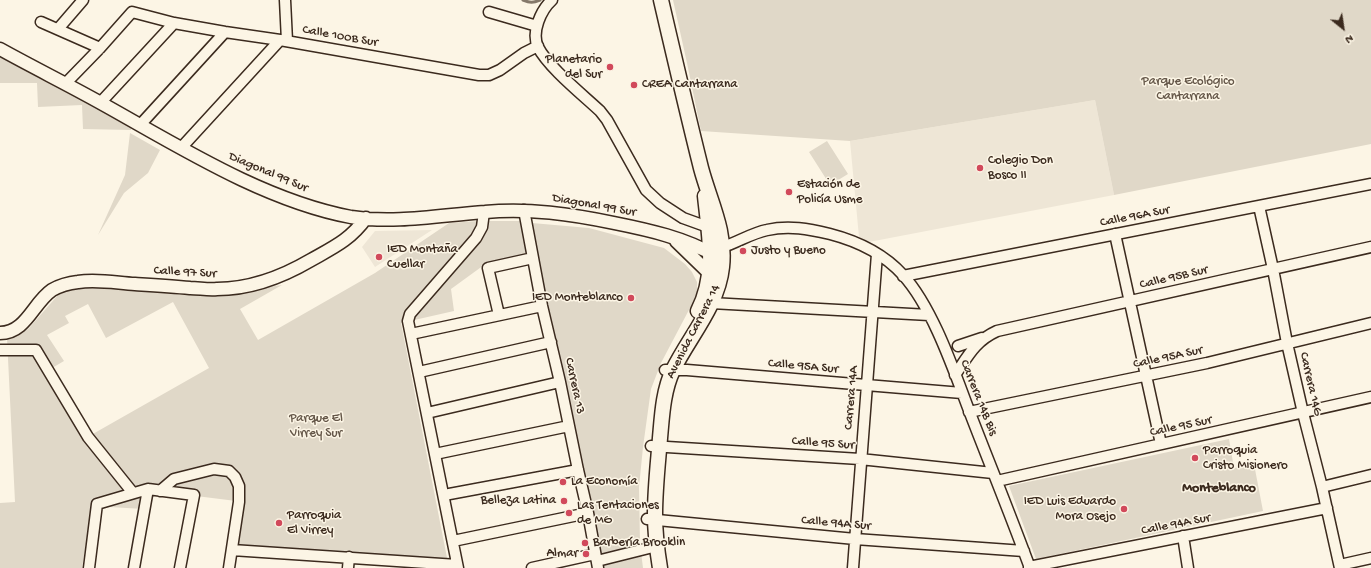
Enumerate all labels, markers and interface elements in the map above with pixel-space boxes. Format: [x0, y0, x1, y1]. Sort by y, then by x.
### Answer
north arrow [1323, 8, 1363, 48]
street label: Calle 100B Sur [301, 23, 379, 51]
text: N [1343, 31, 1355, 45]
place label: Planetario del Sur [545, 52, 602, 83]
marker: Planetario del Sur [605, 62, 615, 72]
park label: Parque Ecológico Cantarrana [1142, 74, 1234, 105]
place label: CREA Cantarrana [642, 77, 737, 93]
marker: CREA Cantarrana [629, 80, 639, 90]
street label: Diagonal 99 Sur [226, 149, 310, 197]
place label: Colegio Don Bosco II [988, 153, 1053, 184]
marker: Colegio Don Bosco II [975, 163, 985, 173]
place label: Estación de Policía Usme [797, 177, 862, 208]
marker: Estación de Policía Usme [784, 187, 794, 197]
street label: Diagonal 99 Sur [551, 191, 637, 221]
street label: Calle 96A Sur [1099, 203, 1171, 231]
place label: IED Montaña Cuellar [387, 242, 458, 273]
place label: Justo y Bueno [751, 243, 826, 259]
marker: Justo y Bueno [738, 246, 748, 256]
marker: IED Montaña Cuellar [374, 252, 384, 262]
street label: Calle 95B Sur [1138, 263, 1210, 293]
street label: Calle 97 Sur [153, 264, 217, 282]
street label: Avenida Carrera 14 [664, 282, 724, 382]
place label: IED Monteblanco [532, 290, 623, 306]
marker: IED Monteblanco [626, 293, 636, 303]
street label: Calle 95A Sur [1132, 343, 1204, 373]
street label: Carrera 14G [1295, 351, 1325, 417]
street label: Carrera 13 [560, 356, 588, 416]
street label: Calle 95A Sur [767, 356, 839, 378]
street label: Carrera 14B Bis [956, 358, 1000, 438]
street label: Carrera 14A [841, 365, 863, 431]
park label: Parque El Virrey Sur [289, 411, 343, 442]
street label: Calle 95 Sur [1149, 413, 1213, 441]
street label: Calle 95 Sur [791, 434, 855, 454]
place label: Parroquia Cristo Misionero [1203, 443, 1288, 474]
marker: Parroquia Cristo Misionero [1190, 453, 1200, 463]
place label: La Economía [571, 474, 638, 490]
marker: La Economía [558, 477, 568, 487]
district label: Monteblanco [1182, 481, 1256, 497]
place label: Belleza Latina [481, 493, 556, 509]
place label: IED Luis Eduardo Mora Osejo [1024, 494, 1116, 525]
marker: Belleza Latina [559, 496, 569, 506]
place label: Las Tentaciones de MG [577, 498, 659, 529]
marker: IED Luis Eduardo Mora Osejo [1119, 504, 1129, 514]
place label: Parroquia El Virrey [287, 508, 341, 539]
marker: Las Tentaciones de MG [564, 508, 574, 518]
street label: Calle 94A Sur [1140, 511, 1212, 539]
street label: Calle 94A Sur [800, 513, 872, 535]
marker: Parroquia El Virrey [274, 518, 284, 528]
place label: Barbería Brooklin [593, 535, 685, 551]
marker: Barbería Brooklin [580, 538, 590, 548]
place label: Almar [546, 546, 578, 562]
marker: Almar [581, 549, 591, 559]

